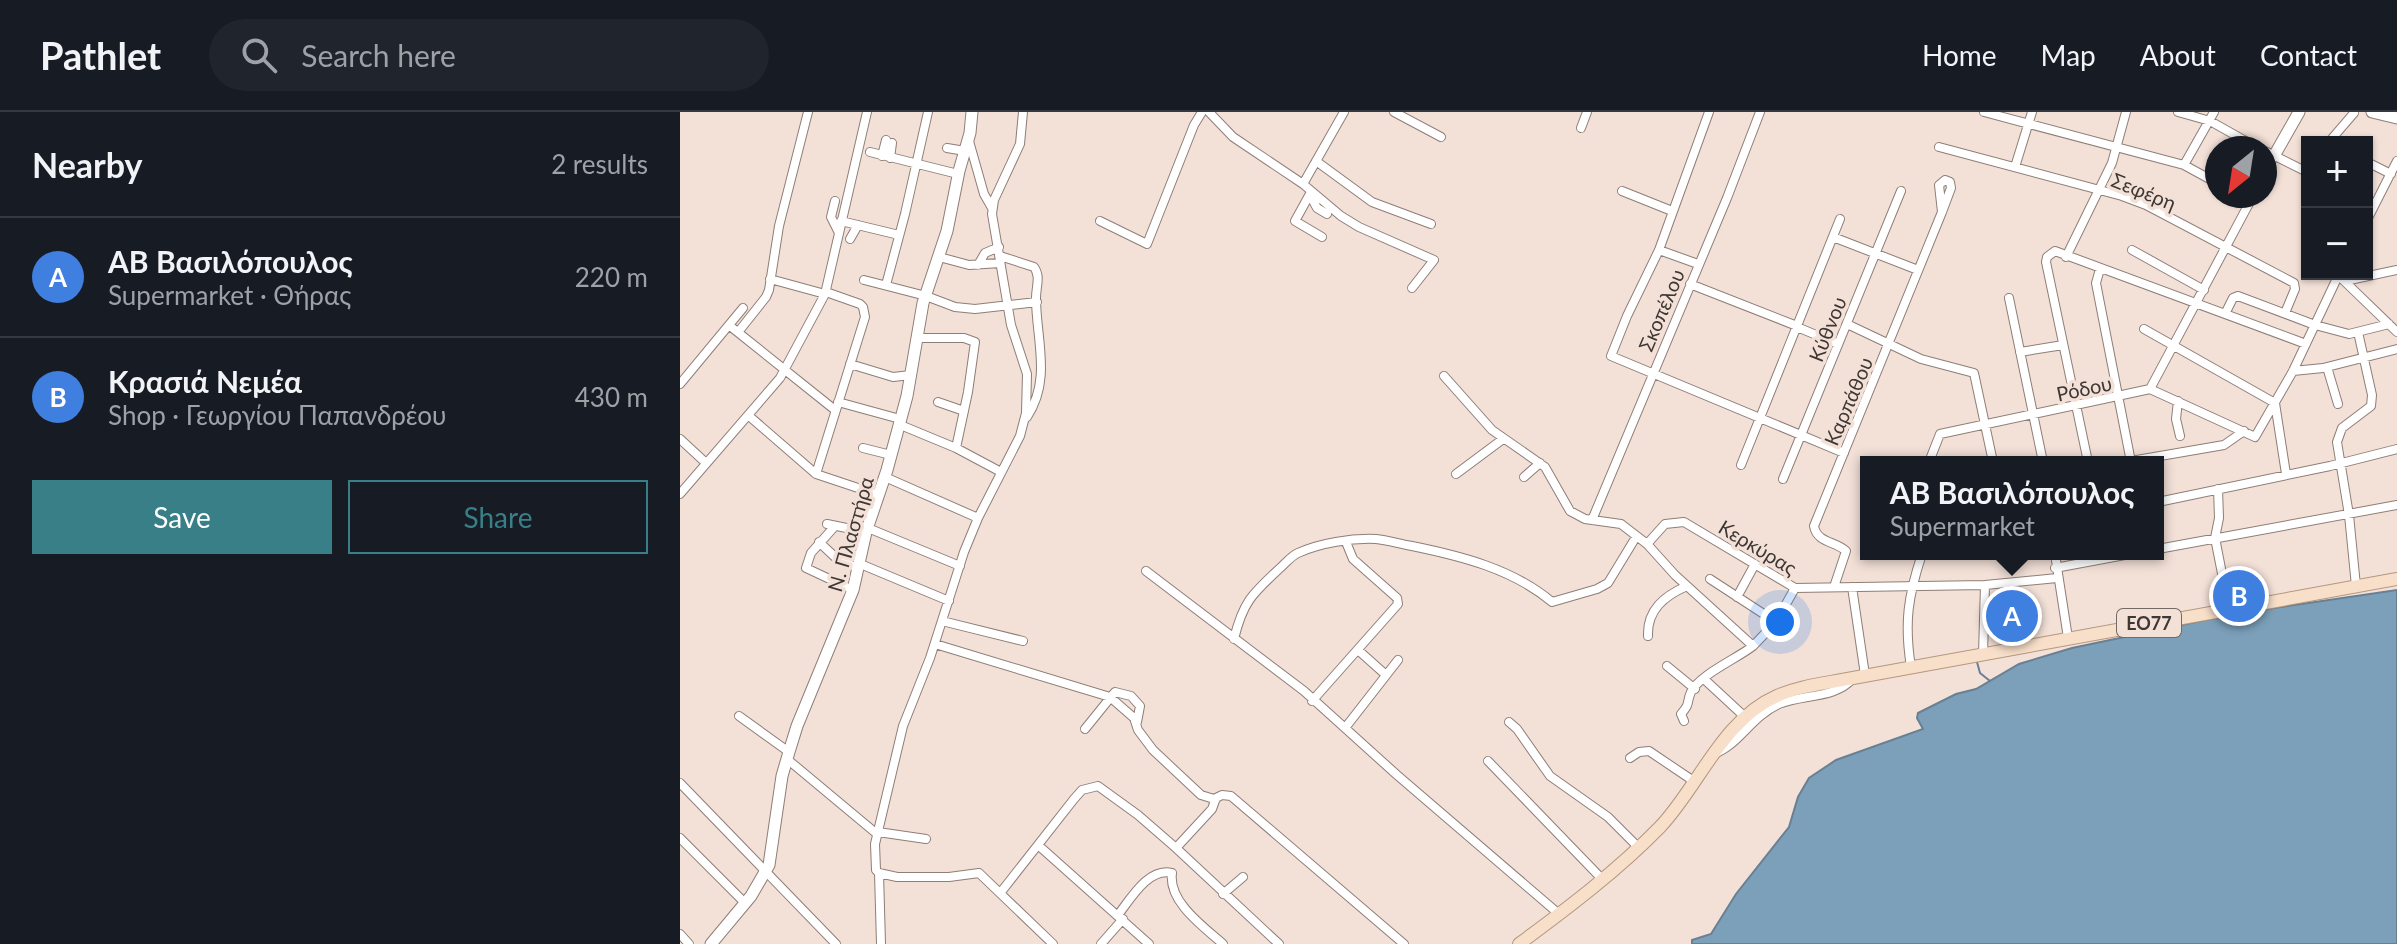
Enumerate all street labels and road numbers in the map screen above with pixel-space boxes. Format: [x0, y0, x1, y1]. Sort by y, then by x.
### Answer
street label: Σεφέρη [2108, 167, 2180, 215]
street label: Σκοπέλου [1633, 265, 1689, 355]
street label: Κύθνου [1803, 293, 1851, 365]
street label: Καρπάθου [1819, 353, 1877, 449]
street label: Ρόδου [2054, 370, 2114, 406]
street label: Ν. Πλαστήρα [822, 474, 878, 594]
street label: Κερκύρας [1715, 514, 1801, 580]
road number: ΕΟ77 [2117, 609, 2181, 637]

